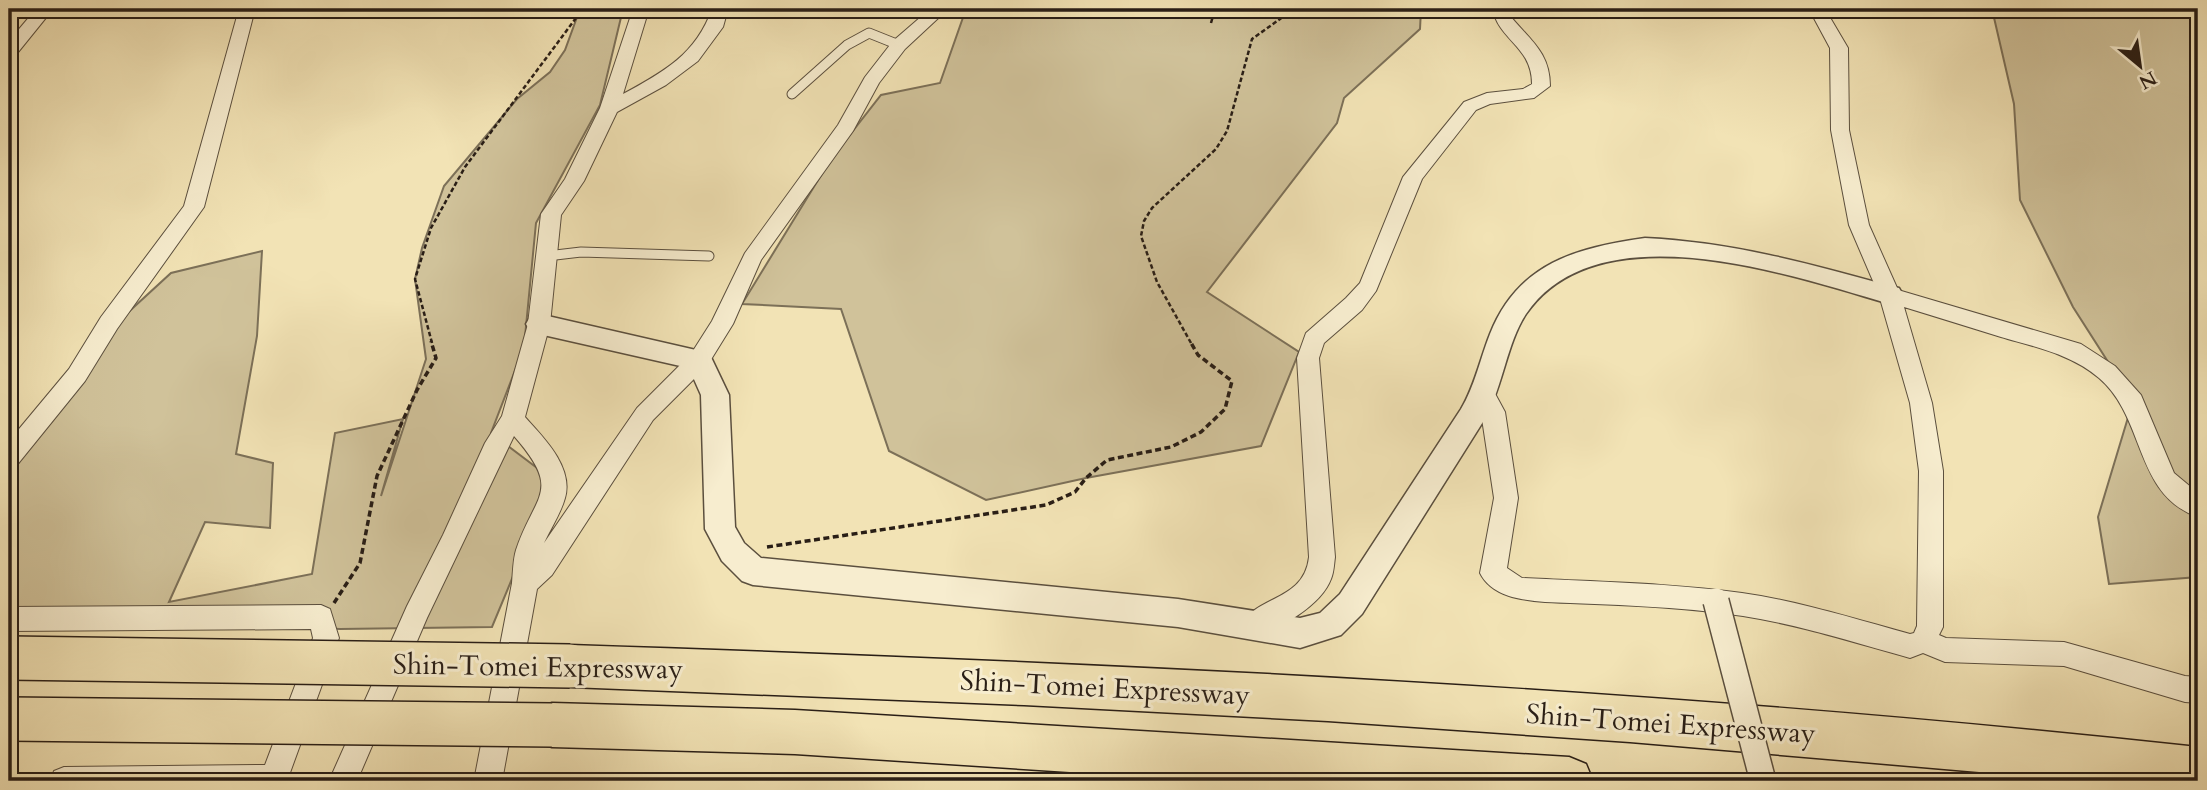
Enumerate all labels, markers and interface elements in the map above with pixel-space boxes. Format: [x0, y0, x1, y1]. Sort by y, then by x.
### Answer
north arrow [2106, 32, 2176, 102]
text: N [2134, 65, 2161, 96]
street label: Shin-Tomei Expressway [393, 645, 684, 689]
street label: Shin-Tomei Expressway [959, 661, 1251, 715]
street label: Shin-Tomei Expressway [1525, 695, 1817, 753]

